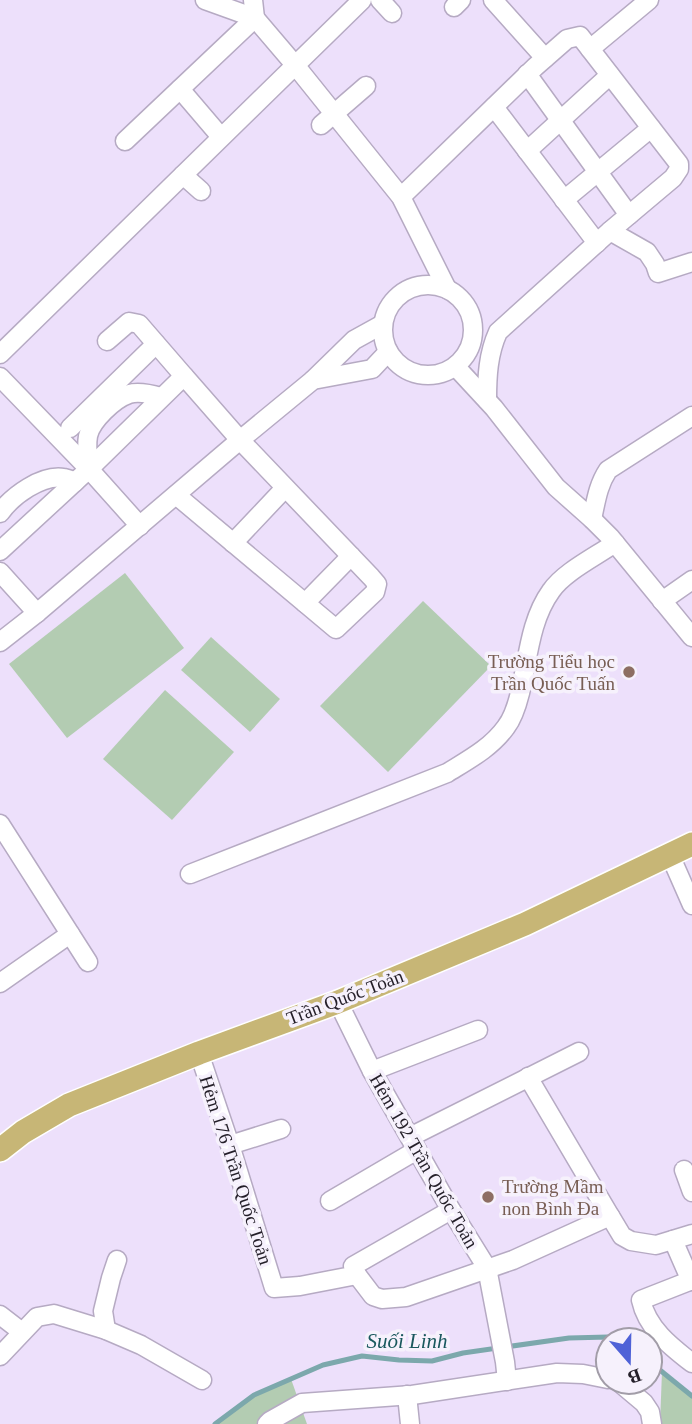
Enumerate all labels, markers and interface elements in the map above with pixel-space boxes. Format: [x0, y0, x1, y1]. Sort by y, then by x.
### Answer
place label: Trường Tiểu học Trần Quốc Tuấn [488, 651, 615, 694]
marker: Trường Tiểu học Trần Quốc Tuấn [621, 664, 637, 680]
street label: Trần Quốc Toản [284, 965, 407, 1029]
street label: Hẻm 192 Trần Quốc Toản [365, 1070, 483, 1252]
street label: Hẻm 176 Trần Quốc Toản [195, 1073, 277, 1268]
place label: Trường Mầm non Bình Đa [502, 1176, 604, 1219]
marker: Trường Mầm non Bình Đa [480, 1189, 496, 1205]
north arrow [594, 1326, 664, 1396]
water label: Suối Linh [366, 1329, 448, 1353]
text: B [625, 1364, 644, 1389]

